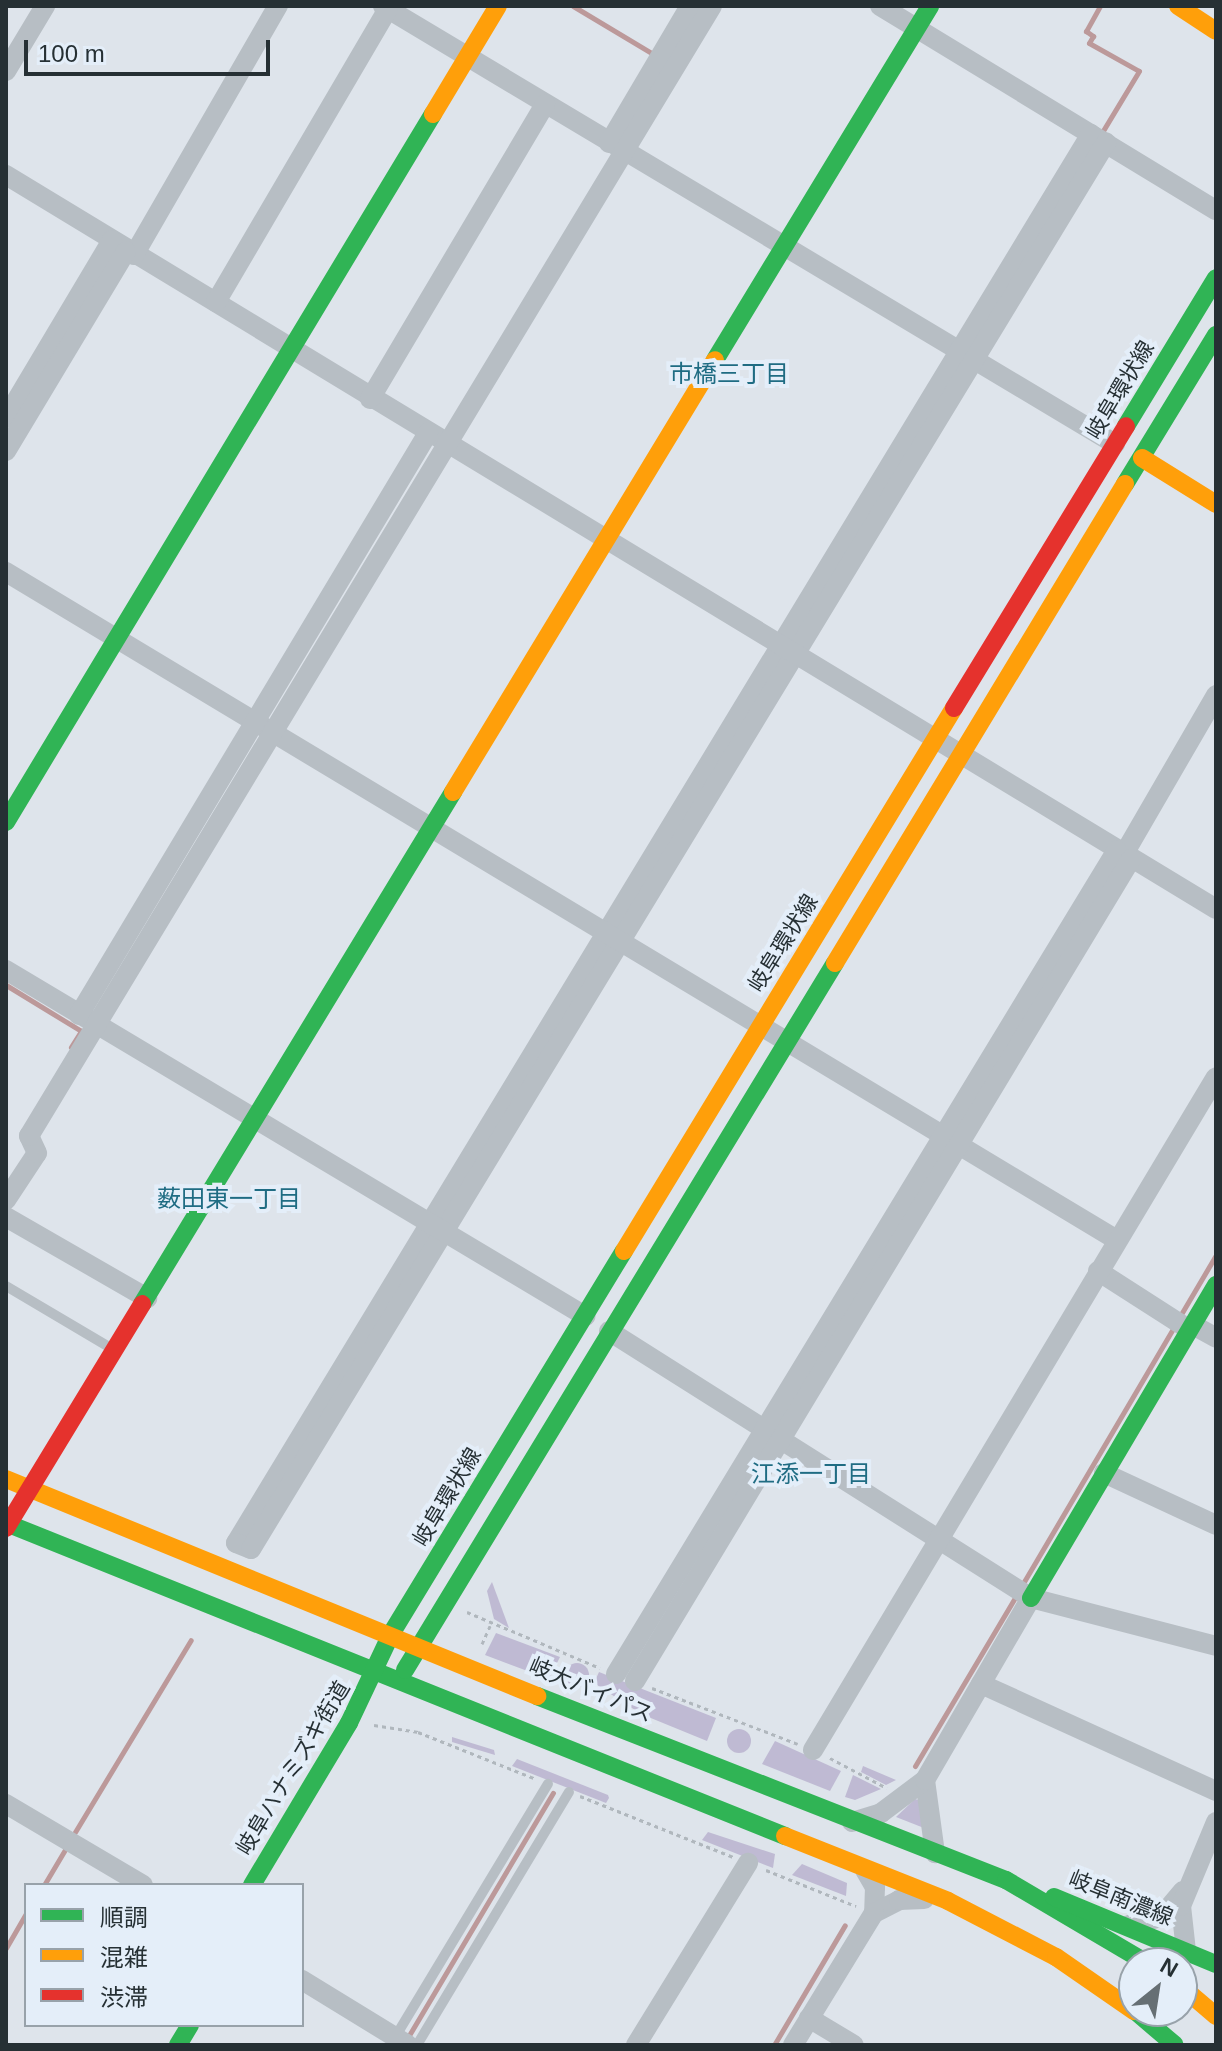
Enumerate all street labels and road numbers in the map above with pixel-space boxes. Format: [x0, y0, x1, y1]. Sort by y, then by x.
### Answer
street label: 岐阜環状線 [1080, 336, 1160, 444]
street label: 岐阜環状線 [743, 889, 823, 997]
street label: 岐阜環状線 [407, 1443, 487, 1551]
street label: 岐大バイパス [525, 1652, 657, 1728]
street label: 岐阜ハナミズキ街道 [231, 1676, 355, 1860]
street label: 岐阜南濃線 [1065, 1865, 1177, 1931]

